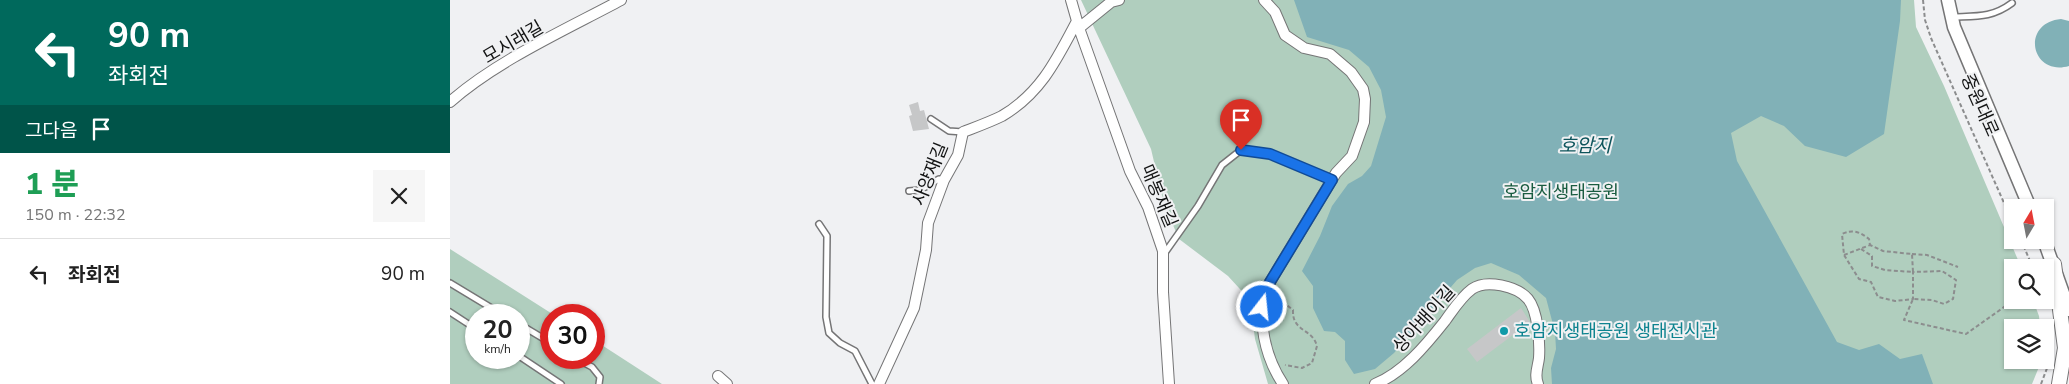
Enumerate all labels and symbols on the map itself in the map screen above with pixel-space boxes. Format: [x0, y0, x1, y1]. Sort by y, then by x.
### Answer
street label: 모시래길 [478, 15, 548, 69]
street label: 중원대로 [1956, 70, 2004, 140]
pin [1220, 99, 1262, 150]
water label: 호암지 [1559, 133, 1613, 159]
street label: 사양재길 [906, 139, 954, 209]
street label: 매봉재길 [1135, 161, 1183, 231]
park label: 호암지생태공원 [1503, 180, 1619, 204]
north arrow [2004, 199, 2054, 249]
position arrow [1235, 280, 1287, 332]
street label: 상아배이길 [1387, 280, 1461, 358]
speed limit sign: 30 [540, 304, 605, 369]
place label: 호암지생태공원 생태전시관 [1514, 319, 1718, 343]
marker: 호암지생태공원 생태전시관 [1498, 325, 1510, 337]

